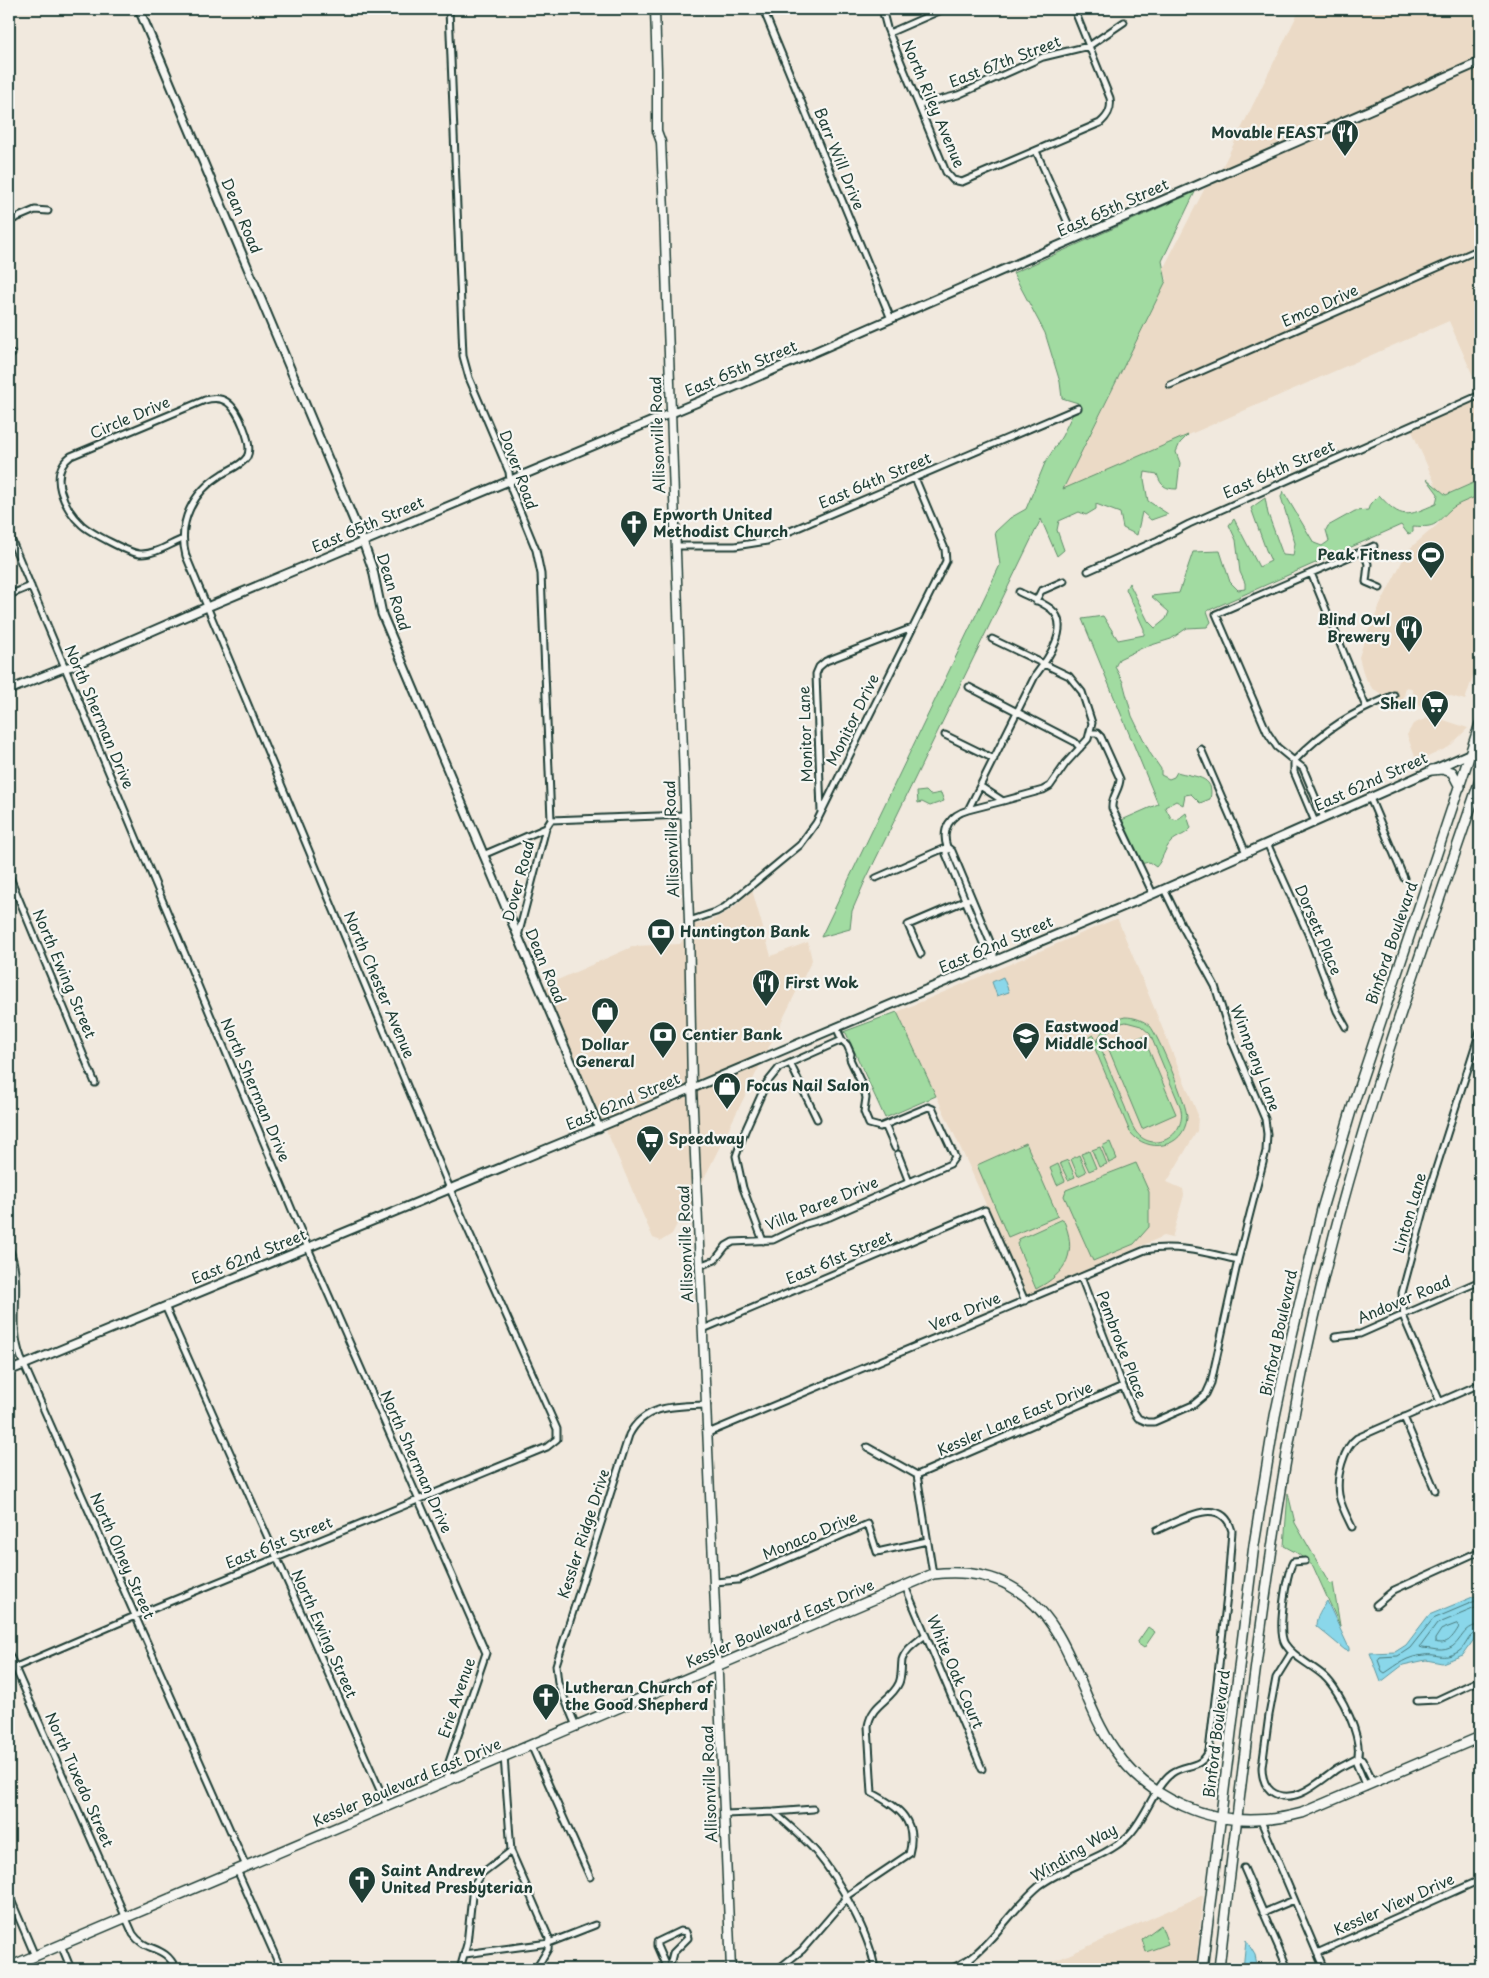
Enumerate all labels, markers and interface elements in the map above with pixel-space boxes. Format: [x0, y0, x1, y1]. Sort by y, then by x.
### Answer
street label: East 67th Street [945, 29, 1064, 92]
street label: North Riley Avenue [897, 36, 972, 171]
street label: Barr Will Drive [809, 104, 871, 213]
restaurant icon: Movable FEAST [1330, 118, 1360, 157]
place label: Movable FEAST [1211, 120, 1327, 143]
street label: East 65th Street [1053, 172, 1172, 242]
street label: Dean Road [216, 174, 269, 257]
street label: Emco Drive [1277, 277, 1361, 332]
street label: East 65th Street [681, 334, 800, 402]
street label: Allisonville Road [643, 376, 670, 494]
street label: Circle Drive [86, 389, 173, 444]
street label: Dover Road [494, 427, 544, 512]
street label: East 64th Street [1219, 434, 1338, 504]
street label: East 64th Street [815, 446, 934, 514]
street label: East 65th Street [308, 490, 427, 558]
place label: Epworth United Methodist Church [653, 502, 788, 542]
church icon: Epworth United Methodist Church [619, 509, 649, 548]
sports icon: Peak Fitness [1416, 540, 1446, 579]
place label: Peak Fitness [1318, 542, 1412, 565]
street label: Dean Road [372, 550, 417, 633]
place label: Blind Owl Brewery [1318, 607, 1390, 647]
restaurant icon: Blind Owl Brewery [1394, 614, 1424, 653]
street label: North Sherman Drive [60, 641, 141, 792]
street label: Monitor Drive [819, 669, 884, 769]
street label: Monitor Lane [791, 685, 818, 783]
supermarket icon: Shell [1420, 689, 1450, 728]
place label: Shell [1380, 691, 1416, 714]
street label: East 62nd Street [1310, 745, 1431, 816]
street label: Allisonville Road [657, 780, 684, 898]
street label: Dover Road [496, 838, 539, 924]
street label: Binford Boulevard [1359, 878, 1422, 1007]
street label: Dorsett Place [1290, 881, 1349, 978]
street label: North Ewing Street [28, 905, 103, 1042]
street label: North Chester Avenue [339, 907, 422, 1062]
street label: East 62nd Street [935, 909, 1056, 978]
bank icon: Huntington Bank [646, 917, 676, 956]
place label: Huntington Bank [680, 919, 810, 942]
street label: Dean Road [520, 924, 573, 1007]
restaurant icon: First Wok [751, 968, 781, 1007]
place label: First Wok [785, 970, 859, 993]
shop icon: Dollar General [590, 996, 620, 1035]
street label: Winnpeny Lane [1226, 1001, 1287, 1114]
street label: North Sherman Drive [216, 1014, 297, 1165]
place label: Eastwood Middle School [1045, 1014, 1148, 1054]
bank icon: Centier Bank [648, 1020, 678, 1059]
school or university icon: Eastwood Middle School [1011, 1021, 1041, 1060]
place label: Centier Bank [682, 1022, 783, 1045]
place label: Dollar General [575, 1032, 635, 1072]
street label: East 62nd Street [562, 1066, 683, 1135]
shop icon: Focus Nail Salon [712, 1071, 742, 1110]
place label: Focus Nail Salon [746, 1073, 869, 1096]
supermarket icon: Speedway [635, 1124, 665, 1163]
place label: Speedway [669, 1126, 745, 1149]
street label: Villa Paree Drive [762, 1169, 881, 1236]
street label: Linton Lane [1386, 1169, 1431, 1256]
street label: Allisonville Road [671, 1185, 698, 1303]
street label: East 62nd Street [187, 1222, 309, 1289]
street label: East 61st Street [782, 1224, 895, 1289]
street label: Binford Boulevard [1253, 1267, 1302, 1398]
street label: Andover Road [1353, 1269, 1454, 1329]
street label: Vera Drive [925, 1285, 1004, 1336]
street label: Pembroke Place [1091, 1287, 1154, 1402]
street label: Kessler Lane East Drive [933, 1374, 1096, 1461]
street label: North Sherman Drive [375, 1386, 459, 1537]
street label: Kessler Ridge Drive [551, 1466, 614, 1601]
street label: North Olney Street [85, 1488, 162, 1622]
street label: Monaco Drive [758, 1504, 860, 1565]
street label: East 61st Street [221, 1510, 335, 1574]
street label: North Ewing Street [287, 1565, 364, 1701]
street label: Kessler Boulevard East Drive [682, 1572, 877, 1673]
street label: White Oak Court [922, 1611, 991, 1732]
street label: Erie Avenue [431, 1654, 480, 1741]
street label: Binford Boulevard [1196, 1668, 1235, 1799]
place label: Lutheran Church of the Good Shepherd [565, 1675, 715, 1715]
church icon: Lutheran Church of the Good Shepherd [531, 1682, 561, 1721]
street label: North Tuxedo Street [40, 1708, 120, 1851]
street label: Allisonville Road [695, 1725, 722, 1843]
street label: Kessler Boulevard East Drive [309, 1731, 504, 1832]
street label: Winding Way [1026, 1817, 1121, 1887]
place label: Saint Andrew United Presbyterian [381, 1858, 533, 1898]
church icon: Saint Andrew United Presbyterian [347, 1865, 377, 1904]
street label: Kessler View Drive [1329, 1867, 1458, 1941]

